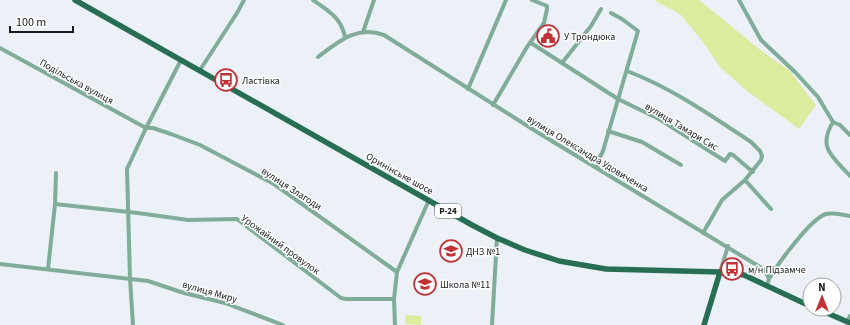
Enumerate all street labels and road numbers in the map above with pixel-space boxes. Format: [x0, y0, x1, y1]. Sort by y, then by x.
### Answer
street label: Подільська вулиця [37, 56, 116, 108]
street label: вулиця Тамари Сис [642, 99, 721, 155]
street label: вулиця Олександра Удовиченка [524, 112, 651, 196]
street label: Оринінське шосе [363, 150, 436, 198]
street label: вулиця Злагоди [259, 164, 324, 214]
road number: Р-24 [435, 204, 461, 218]
street label: Урожайний провулок [238, 212, 323, 278]
street label: вулиця Миру [181, 277, 239, 307]

